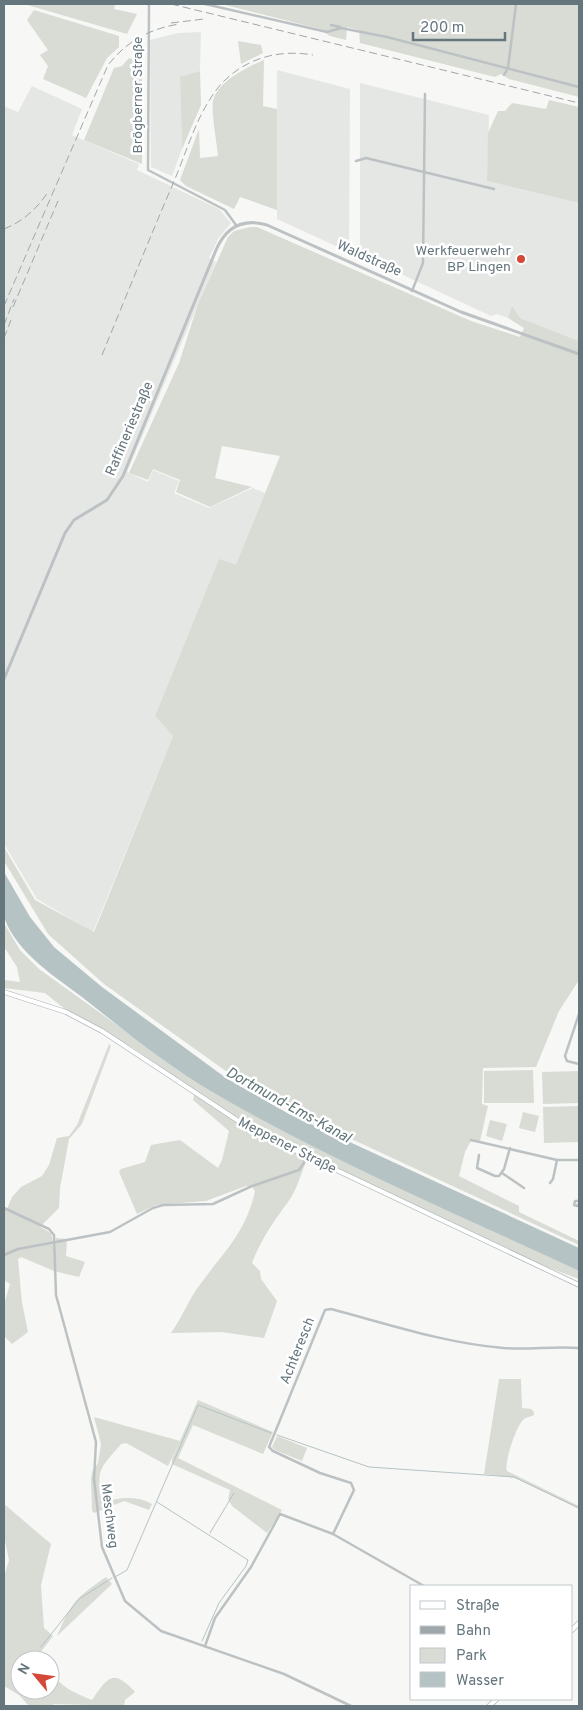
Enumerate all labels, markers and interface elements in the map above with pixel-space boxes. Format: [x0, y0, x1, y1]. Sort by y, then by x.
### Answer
scale bar [413, 10, 506, 42]
text: 200 m [420, 19, 465, 38]
street label: Brögberner Straße [130, 37, 147, 153]
street label: Waldstraße [334, 237, 404, 281]
place label: Werkfeuerwehr BP Lingen [415, 243, 512, 276]
marker: Werkfeuerwehr BP Lingen [515, 253, 527, 265]
street label: Raffineriestraße [103, 379, 157, 479]
water label: Dortmund-Ems-Kanal [222, 1064, 355, 1149]
street label: Meppener Straße [235, 1114, 339, 1178]
street label: Achteresch [277, 1315, 319, 1387]
street label: Meschweg [97, 1483, 121, 1549]
legend [410, 1585, 573, 1700]
text: Straße [456, 1597, 500, 1616]
text: Bahn [456, 1622, 491, 1641]
text: Park [456, 1647, 487, 1666]
north arrow [10, 1650, 60, 1700]
text: N [15, 1661, 35, 1678]
text: Wasser [456, 1672, 504, 1691]

